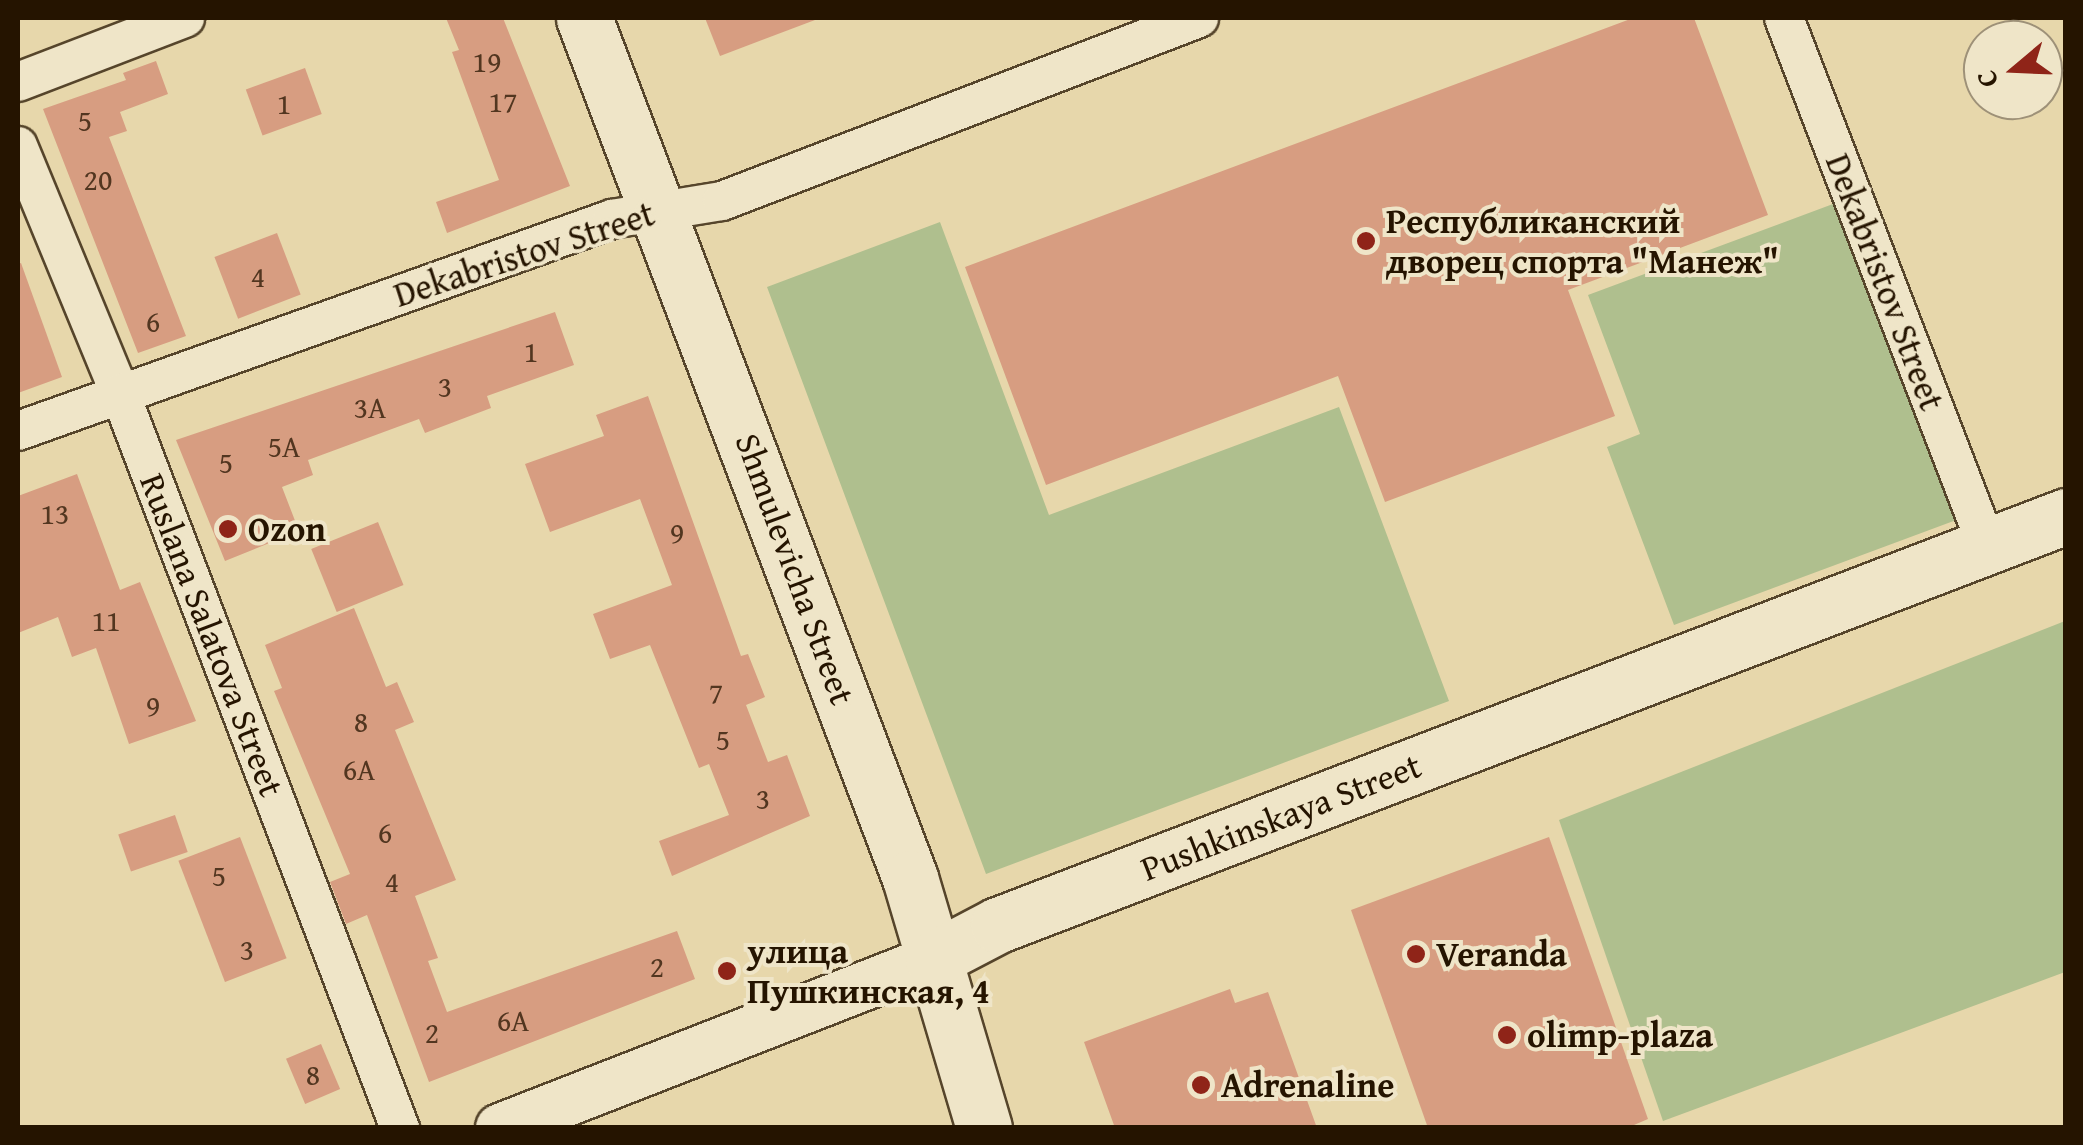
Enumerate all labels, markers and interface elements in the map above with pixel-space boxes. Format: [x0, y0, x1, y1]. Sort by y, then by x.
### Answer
north arrow [1963, 20, 2063, 120]
house number: 19 [473, 43, 501, 79]
text: С [1964, 65, 2008, 93]
house number: 17 [489, 83, 517, 119]
house number: 1 [277, 85, 291, 121]
house number: 5 [78, 102, 92, 138]
street label: Dekabristov Street [1817, 148, 1953, 416]
house number: 20 [84, 161, 112, 197]
street label: Dekabristov Street [388, 192, 660, 316]
place label: Республиканский дворец спорта "Манеж" [1386, 200, 1779, 282]
marker: Республиканский дворец спорта "Манеж" [1355, 230, 1377, 252]
house number: 4 [251, 258, 265, 294]
house number: 6 [146, 303, 160, 339]
house number: 1 [524, 333, 538, 369]
house number: 3 [438, 368, 452, 404]
house number: 3А [354, 389, 386, 425]
house number: 5А [268, 428, 300, 464]
street label: Shmulevicha Street [726, 428, 864, 710]
house number: 5 [219, 444, 233, 480]
street label: Ruslana Salatova Street [131, 468, 293, 802]
house number: 13 [41, 495, 69, 531]
place label: Ozon [248, 508, 326, 550]
house number: 9 [670, 514, 684, 550]
marker: Ozon [217, 518, 239, 540]
house number: 11 [92, 602, 120, 638]
house number: 7 [709, 674, 723, 710]
house number: 9 [146, 687, 160, 723]
house number: 8 [354, 703, 368, 739]
house number: 5 [716, 721, 730, 757]
street label: Pushkinskaya Street [1135, 744, 1427, 890]
house number: 6А [343, 751, 375, 787]
house number: 3 [756, 780, 770, 816]
house number: 6 [378, 814, 392, 850]
house number: 5 [212, 857, 226, 893]
house number: 4 [385, 863, 399, 899]
place label: улица Пушкинская, 4 [747, 930, 990, 1012]
house number: 3 [240, 931, 254, 967]
place label: Veranda [1436, 933, 1567, 975]
marker: Veranda [1405, 943, 1427, 965]
house number: 2 [650, 948, 664, 984]
marker: улица Пушкинская, 4 [716, 960, 738, 982]
house number: 6А [497, 1002, 529, 1038]
house number: 2 [425, 1014, 439, 1050]
place label: olimp-plaza [1527, 1014, 1713, 1056]
marker: olimp-plaza [1496, 1024, 1518, 1046]
house number: 8 [306, 1056, 320, 1092]
place label: Adrenaline [1221, 1064, 1394, 1106]
marker: Adrenaline [1190, 1074, 1212, 1096]

